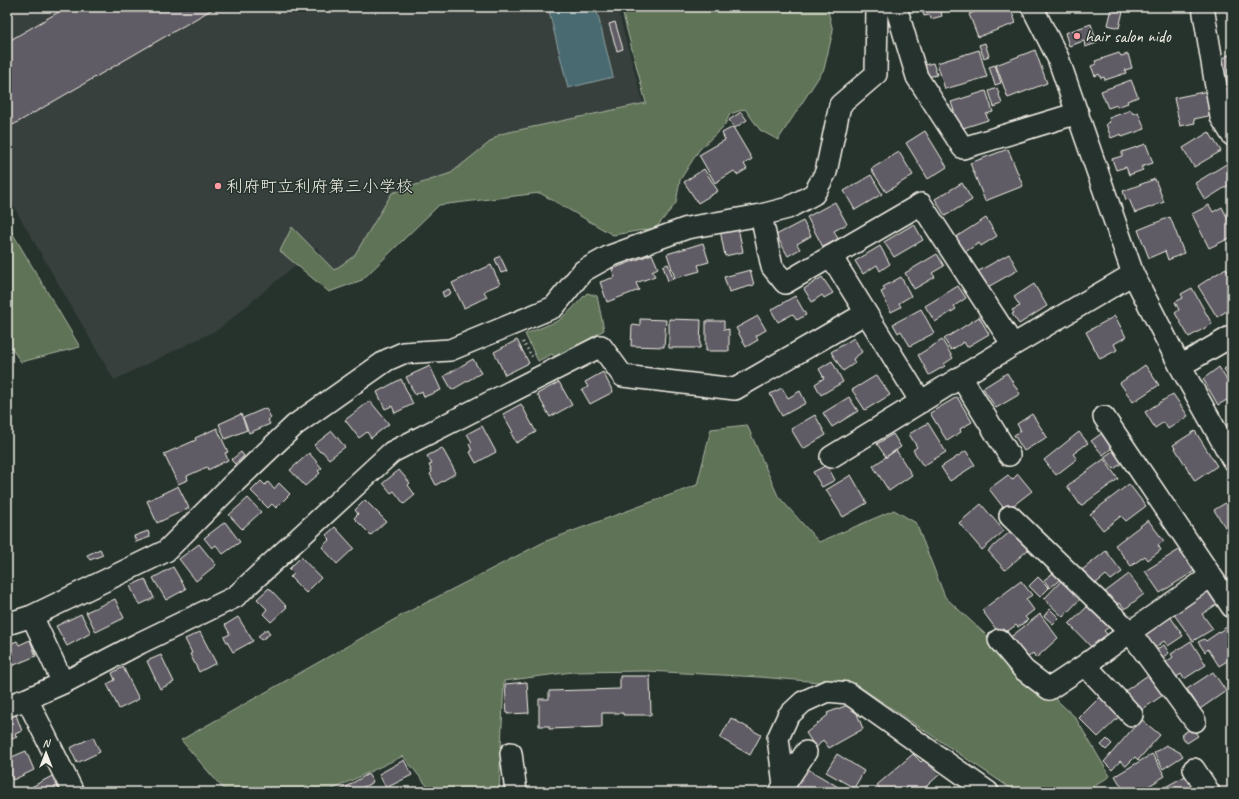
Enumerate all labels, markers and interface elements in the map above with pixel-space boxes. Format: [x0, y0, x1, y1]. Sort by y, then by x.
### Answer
place label: hair salon nido [1085, 26, 1172, 47]
marker: hair salon nido [1072, 31, 1082, 41]
place label: 利府町立利府第三小学校 [226, 176, 413, 197]
marker: 利府町立利府第三小学校 [213, 181, 223, 191]
north arrow [26, 733, 66, 773]
text: N [43, 736, 52, 750]

